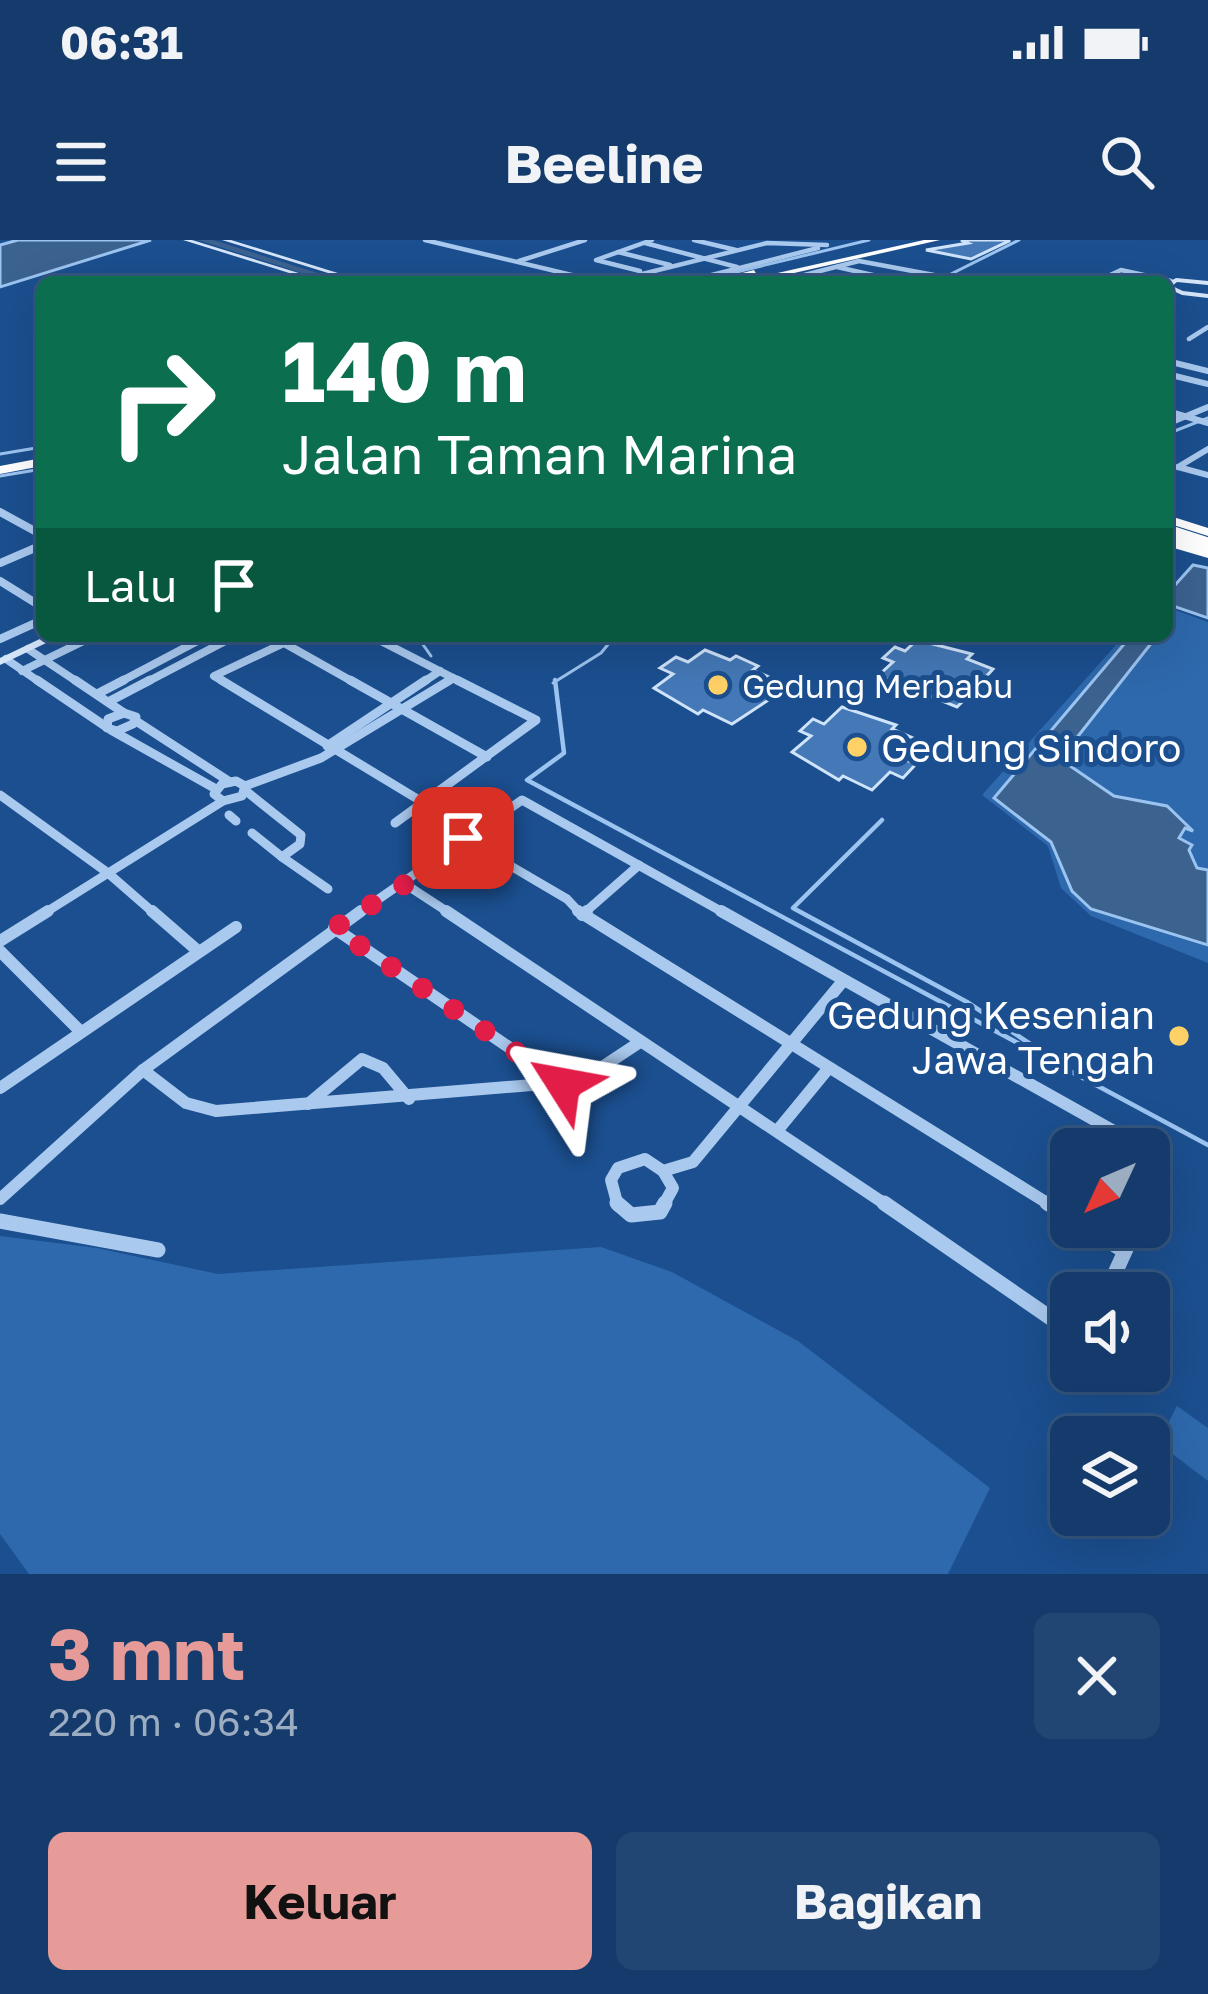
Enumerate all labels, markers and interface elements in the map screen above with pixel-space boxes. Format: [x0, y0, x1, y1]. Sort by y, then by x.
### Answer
text: 06:31 [60, 15, 183, 69]
icon: menu [48, 129, 114, 195]
icon: search [1094, 129, 1160, 195]
text: Beeline [504, 130, 704, 195]
text: 140 m [282, 320, 527, 420]
icon: right [84, 324, 240, 480]
text: Jalan Taman Marina [282, 421, 797, 486]
icon: arrive [201, 552, 267, 618]
text: Lalu [84, 558, 177, 612]
place label: Gedung Merbabu [742, 666, 1013, 705]
marker: Gedung Merbabu [705, 672, 731, 698]
place label: Gedung Sindoro [881, 724, 1181, 771]
marker: Gedung Sindoro [844, 734, 870, 760]
pin [412, 787, 514, 889]
icon: arrive [430, 805, 496, 871]
place label: Gedung Kesenian Jawa Tengah [827, 991, 1155, 1083]
position arrow [500, 1021, 626, 1147]
marker: Gedung Kesenian Jawa Tengah [1166, 1023, 1192, 1049]
north arrow [1050, 1128, 1170, 1248]
map controls [1050, 1128, 1170, 1536]
button: sound [1050, 1272, 1170, 1392]
button: layers [1050, 1416, 1170, 1536]
text: 3 mnt [48, 1609, 245, 1696]
button: close [1034, 1613, 1160, 1739]
text: 220 m · 06:34 [48, 1698, 299, 1745]
button: Keluar [48, 1832, 592, 1970]
button: Bagikan [616, 1832, 1160, 1970]

